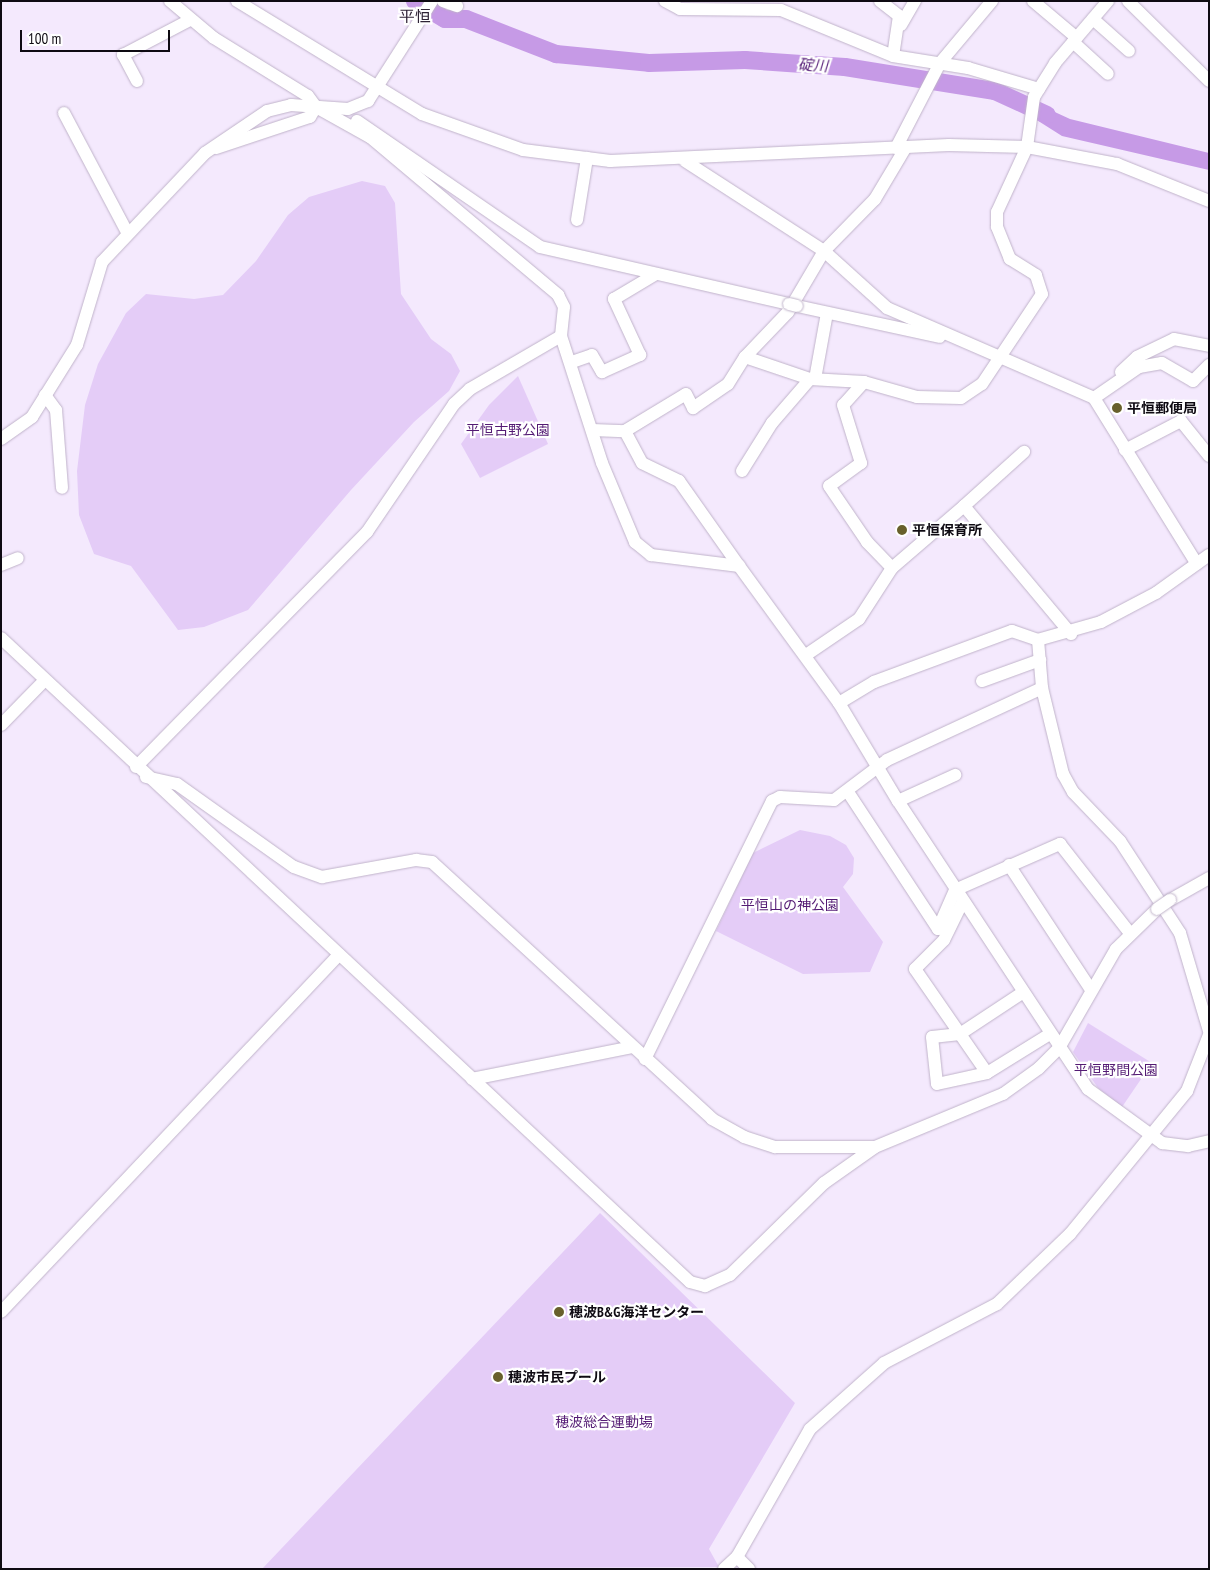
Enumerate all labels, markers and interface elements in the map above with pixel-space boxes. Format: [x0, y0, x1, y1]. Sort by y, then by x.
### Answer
district label: 平恒 [399, 6, 431, 26]
scale bar [22, 20, 172, 52]
text: 100 m [28, 29, 61, 48]
water label: 碇川 [797, 55, 829, 75]
place label: 平恒郵便局 [1127, 400, 1197, 416]
marker: 平恒郵便局 [1111, 402, 1123, 414]
park label: 平恒古野公園 [466, 422, 550, 438]
place label: 平恒保育所 [912, 522, 982, 538]
marker: 平恒保育所 [896, 524, 908, 536]
park label: 平恒山の神公園 [741, 897, 839, 913]
park label: 平恒野間公園 [1074, 1062, 1158, 1078]
place label: 穂波B&G海洋センター [569, 1304, 704, 1320]
marker: 穂波B&G海洋センター [553, 1306, 565, 1318]
place label: 穂波市民プール [508, 1369, 606, 1385]
marker: 穂波市民プール [492, 1371, 504, 1383]
park label: 穂波総合運動場 [555, 1414, 653, 1430]

